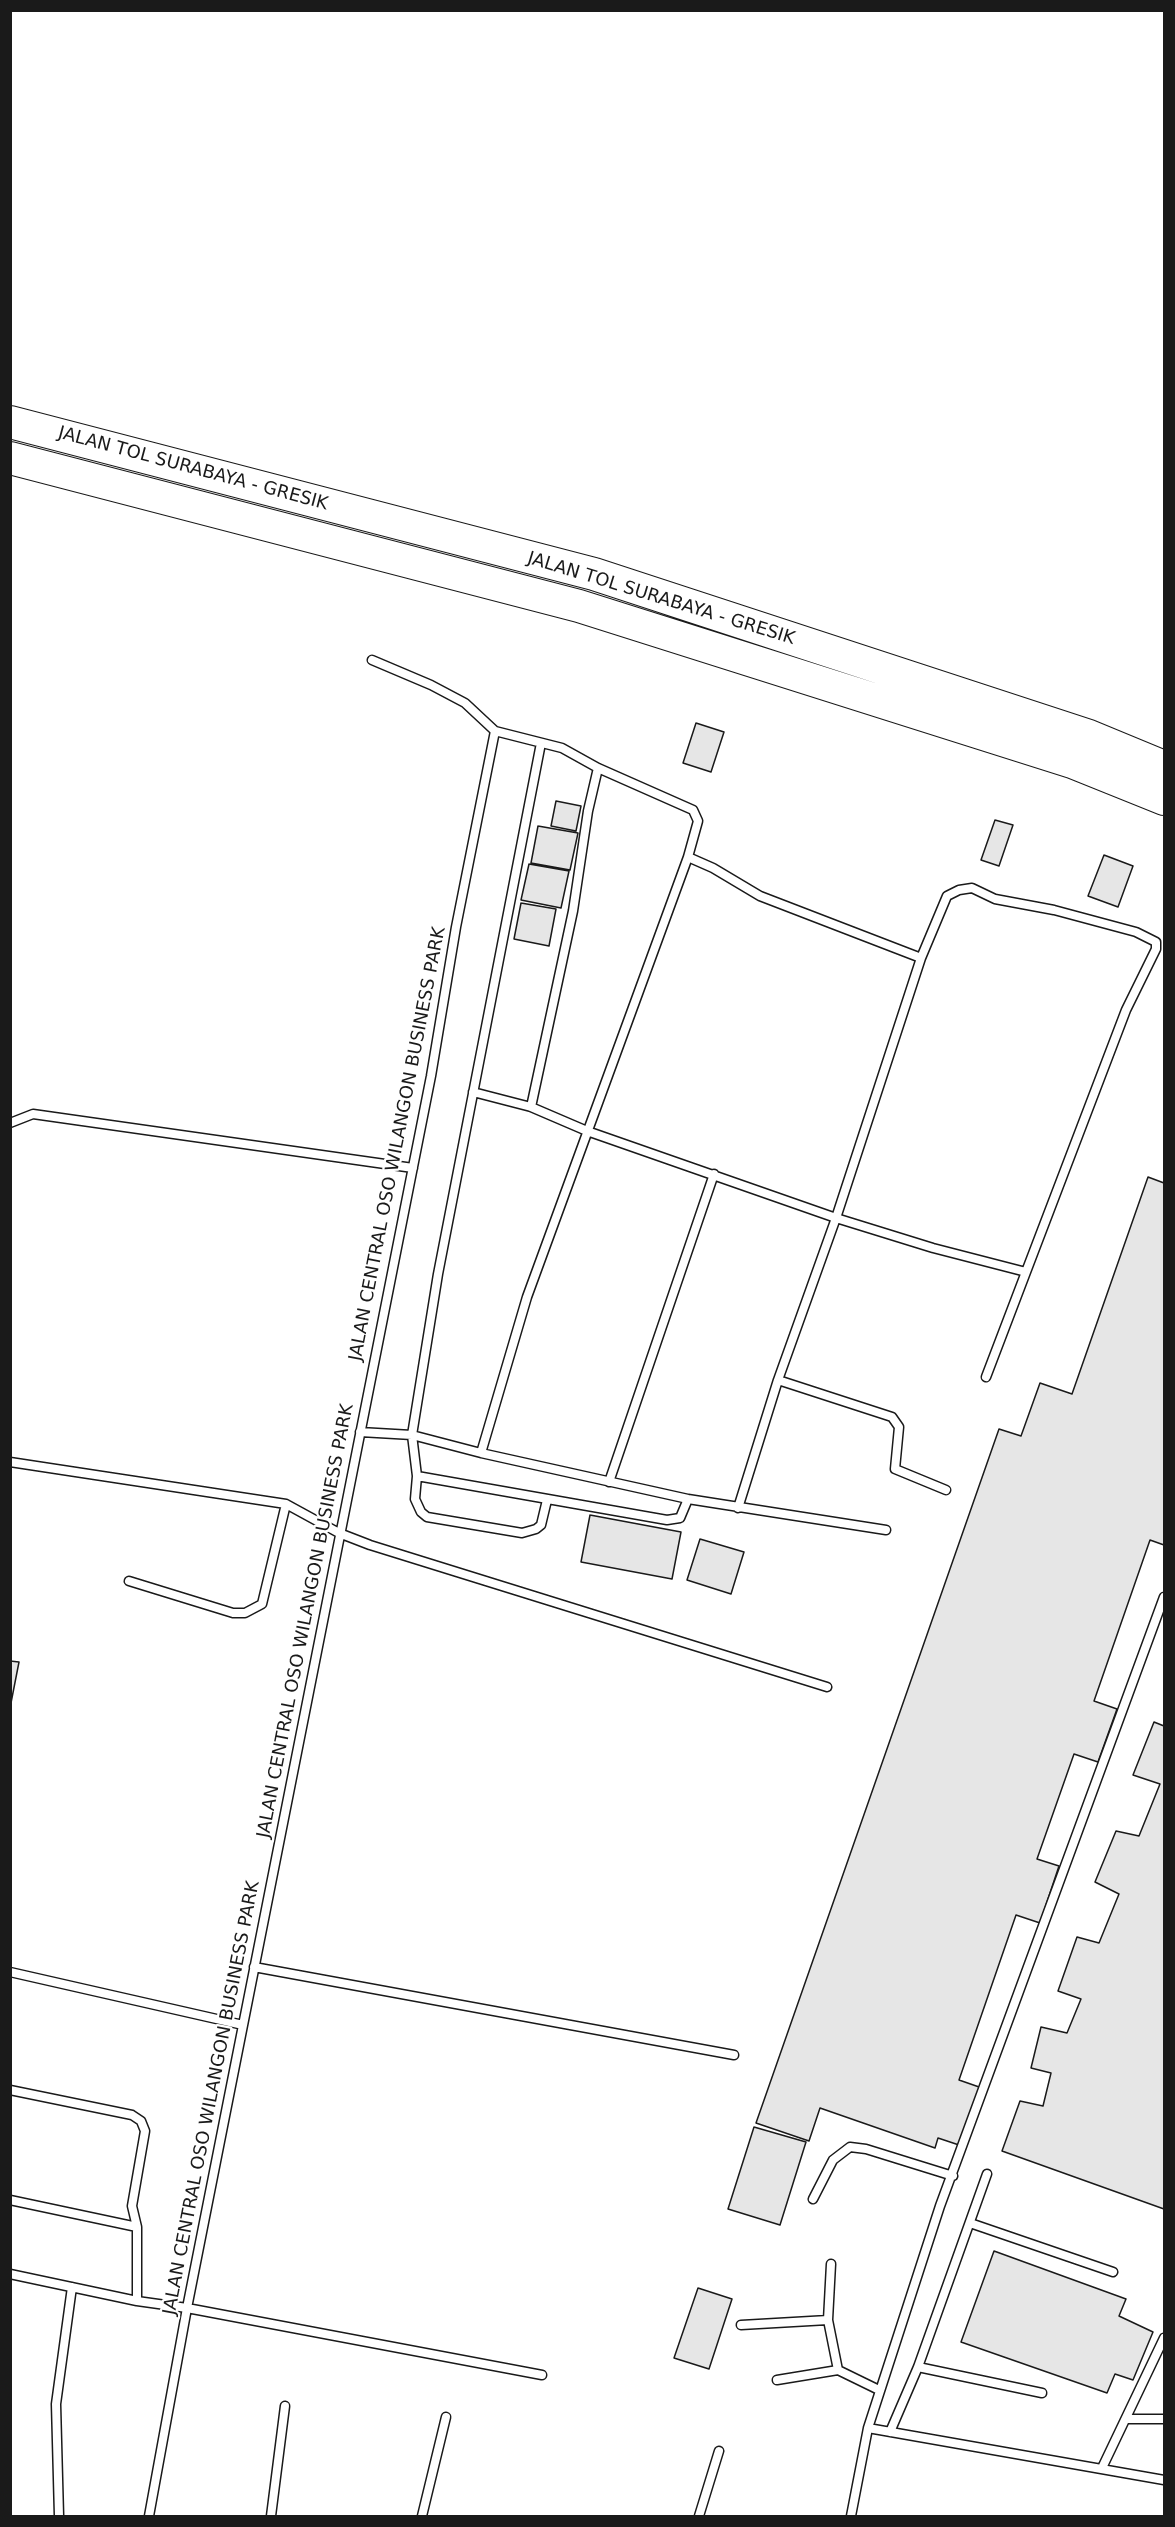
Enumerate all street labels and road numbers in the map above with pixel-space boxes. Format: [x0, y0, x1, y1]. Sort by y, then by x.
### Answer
street label: JALAN TOL SURABAYA - GRESIK [56, 423, 330, 515]
street label: JALAN TOL SURABAYA - GRESIK [525, 548, 797, 650]
street label: JALAN CENTRAL OSO WILANGON BUSINESS PARK [345, 925, 451, 1363]
street label: JALAN CENTRAL OSO WILANGON BUSINESS PARK [253, 1402, 359, 1840]
street label: JALAN CENTRAL OSO WILANGON BUSINESS PARK [159, 1879, 265, 2317]

